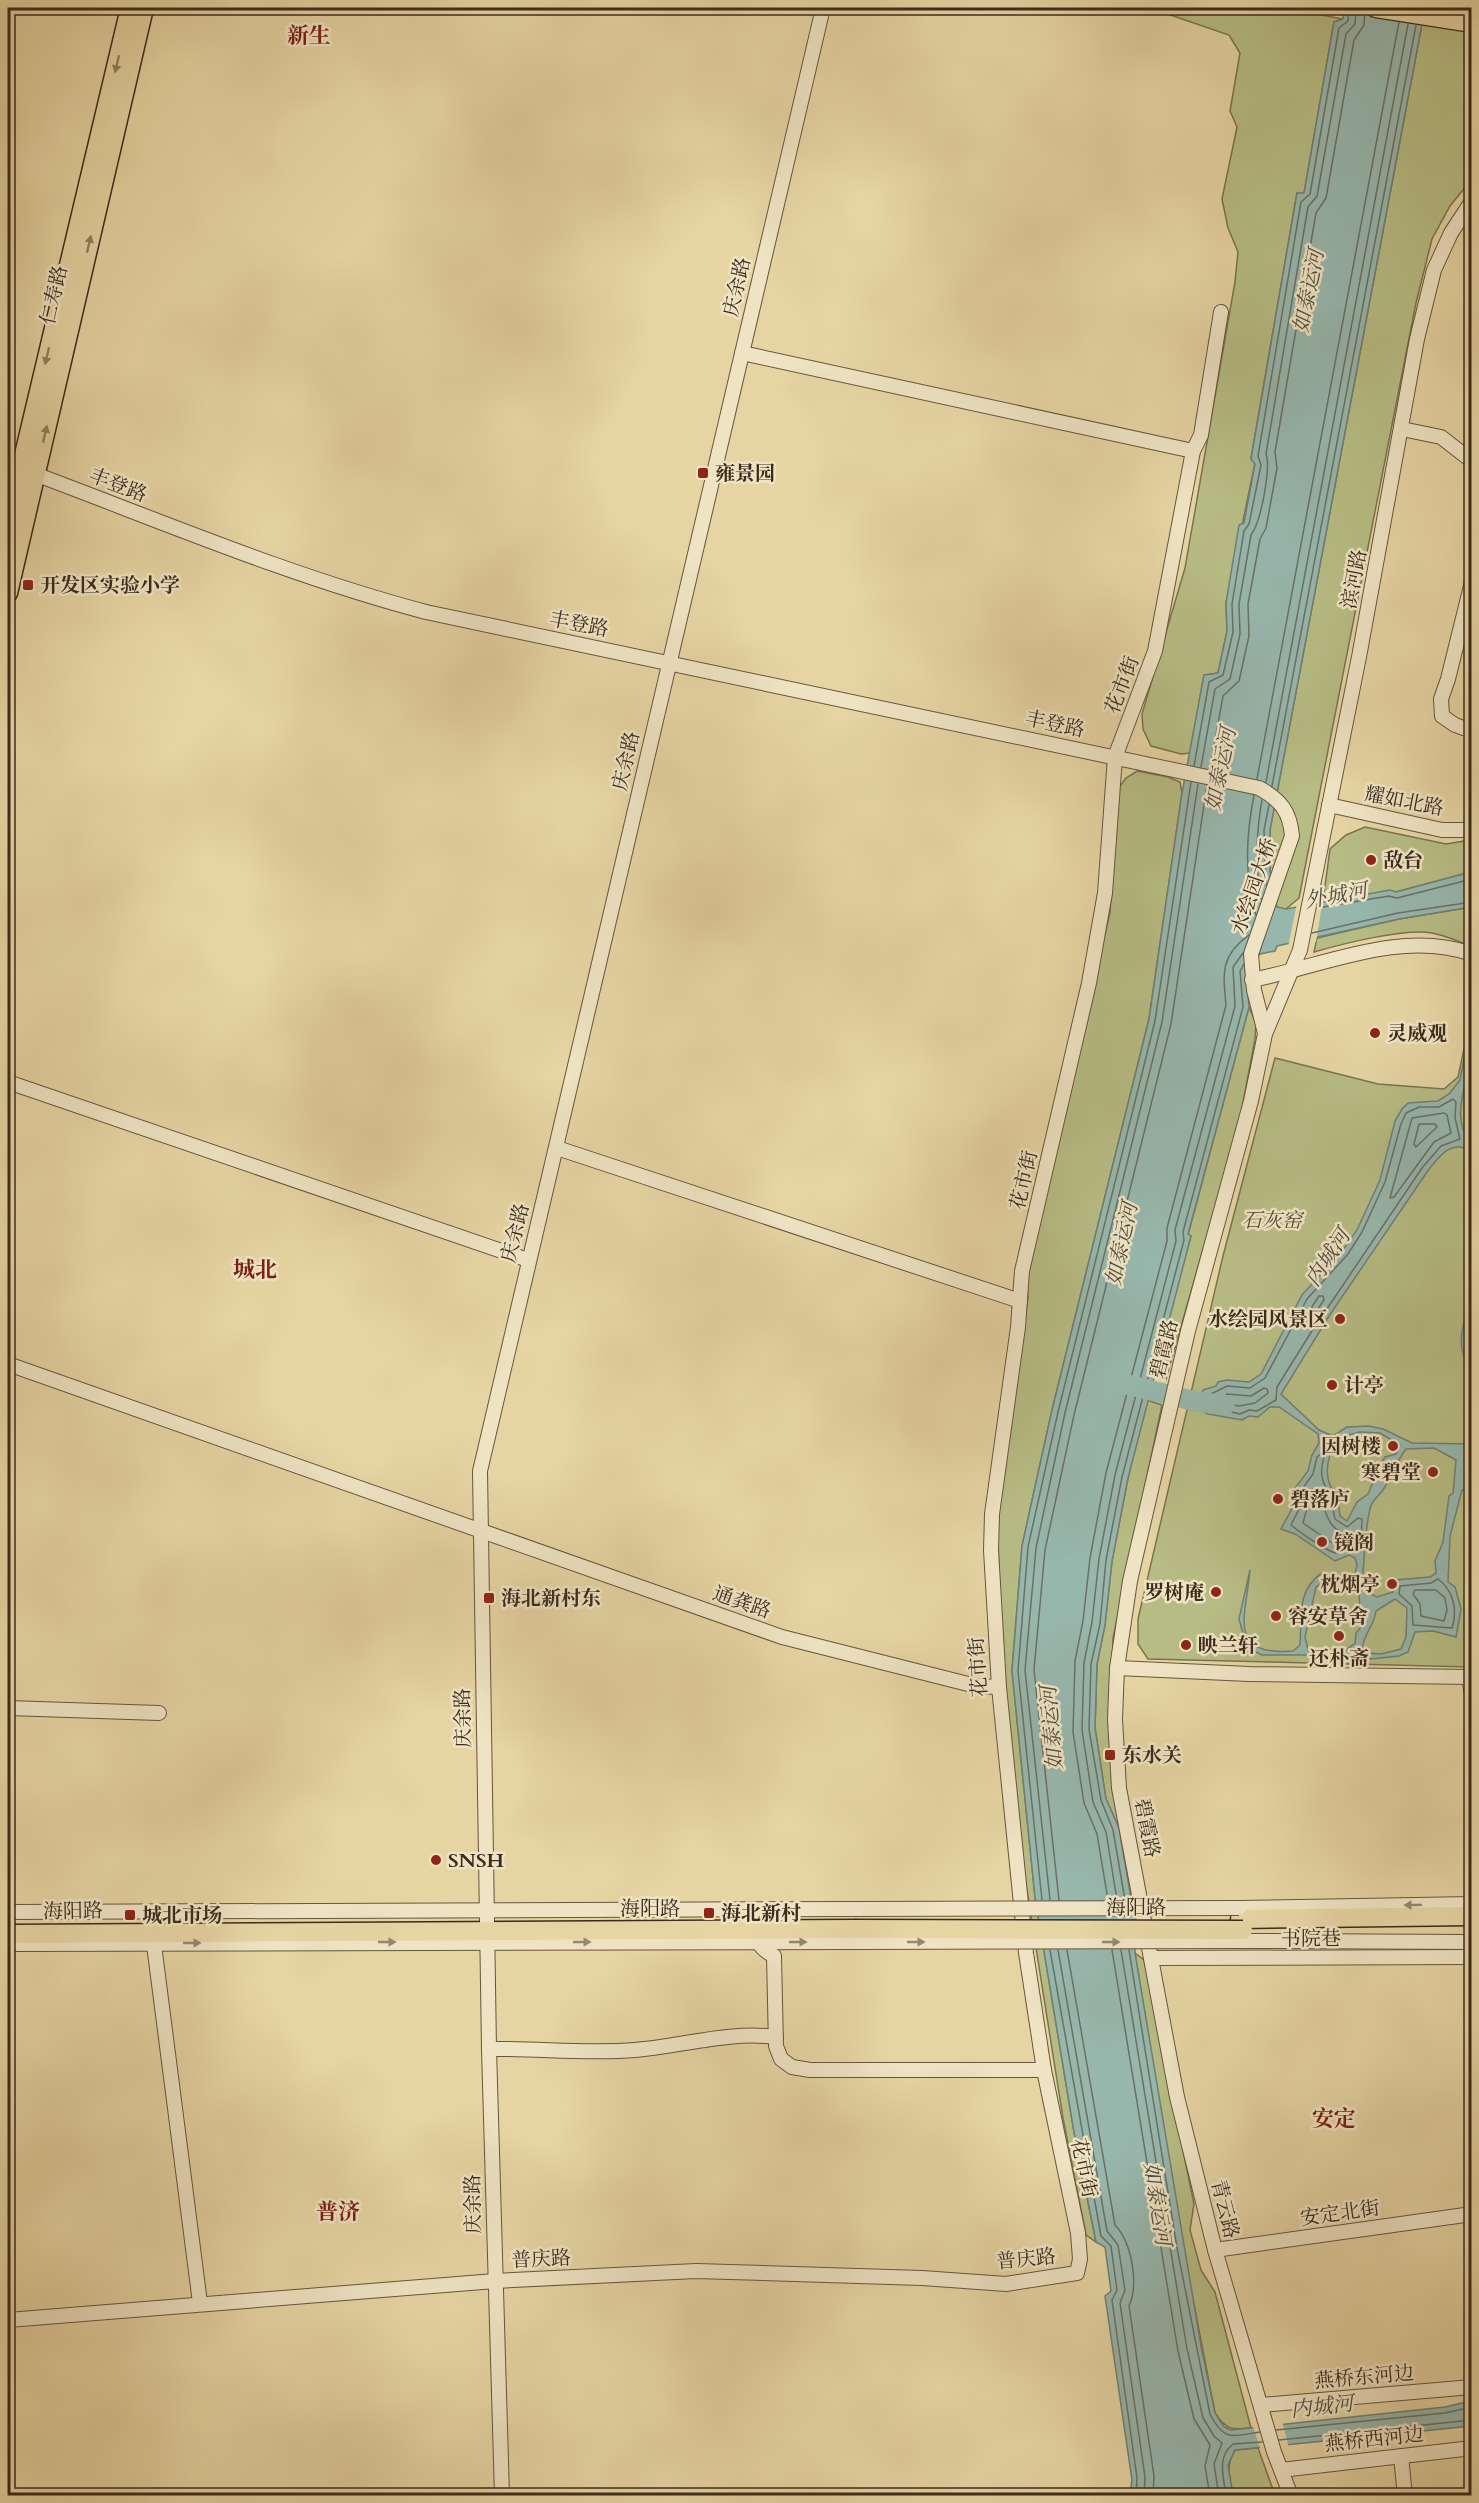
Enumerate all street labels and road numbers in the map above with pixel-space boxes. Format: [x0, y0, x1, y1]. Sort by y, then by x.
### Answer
street label: 庆余路 [717, 255, 757, 319]
street label: 仁寿路 [34, 263, 74, 327]
street label: 丰登路 [85, 462, 151, 508]
street label: 滨河路 [1335, 547, 1373, 611]
street label: 丰登路 [547, 605, 611, 643]
street label: 花市街 [1099, 652, 1145, 718]
street label: 丰登路 [1023, 705, 1087, 743]
street label: 庆余路 [606, 729, 646, 793]
street label: 耀如北路 [1362, 780, 1446, 822]
street label: 水绘园大桥 [1225, 834, 1283, 938]
street label: 花市街 [1004, 1148, 1044, 1212]
street label: 庆余路 [495, 1201, 535, 1265]
street label: 碧霞路 [1144, 1317, 1184, 1381]
street label: 通龚路 [709, 1579, 775, 1625]
street label: 花市街 [962, 1636, 994, 1698]
street label: 庆余路 [449, 1688, 477, 1748]
street label: 碧霞路 [1128, 1796, 1166, 1860]
street label: 海阳路 [1106, 1894, 1166, 1921]
street label: 海阳路 [620, 1895, 680, 1922]
street label: 海阳路 [43, 1897, 103, 1925]
street label: 书院巷 [1281, 1925, 1341, 1952]
street label: 花市街 [1065, 2136, 1103, 2200]
street label: 庆余路 [459, 2174, 487, 2234]
street label: 青云路 [1205, 2177, 1245, 2241]
street label: 安定北街 [1299, 2194, 1381, 2232]
street label: 普庆路 [995, 2242, 1057, 2276]
street label: 普庆路 [510, 2244, 572, 2274]
street label: 燕桥东河边 [1313, 2359, 1415, 2395]
street label: 燕桥西河边 [1323, 2420, 1425, 2458]

